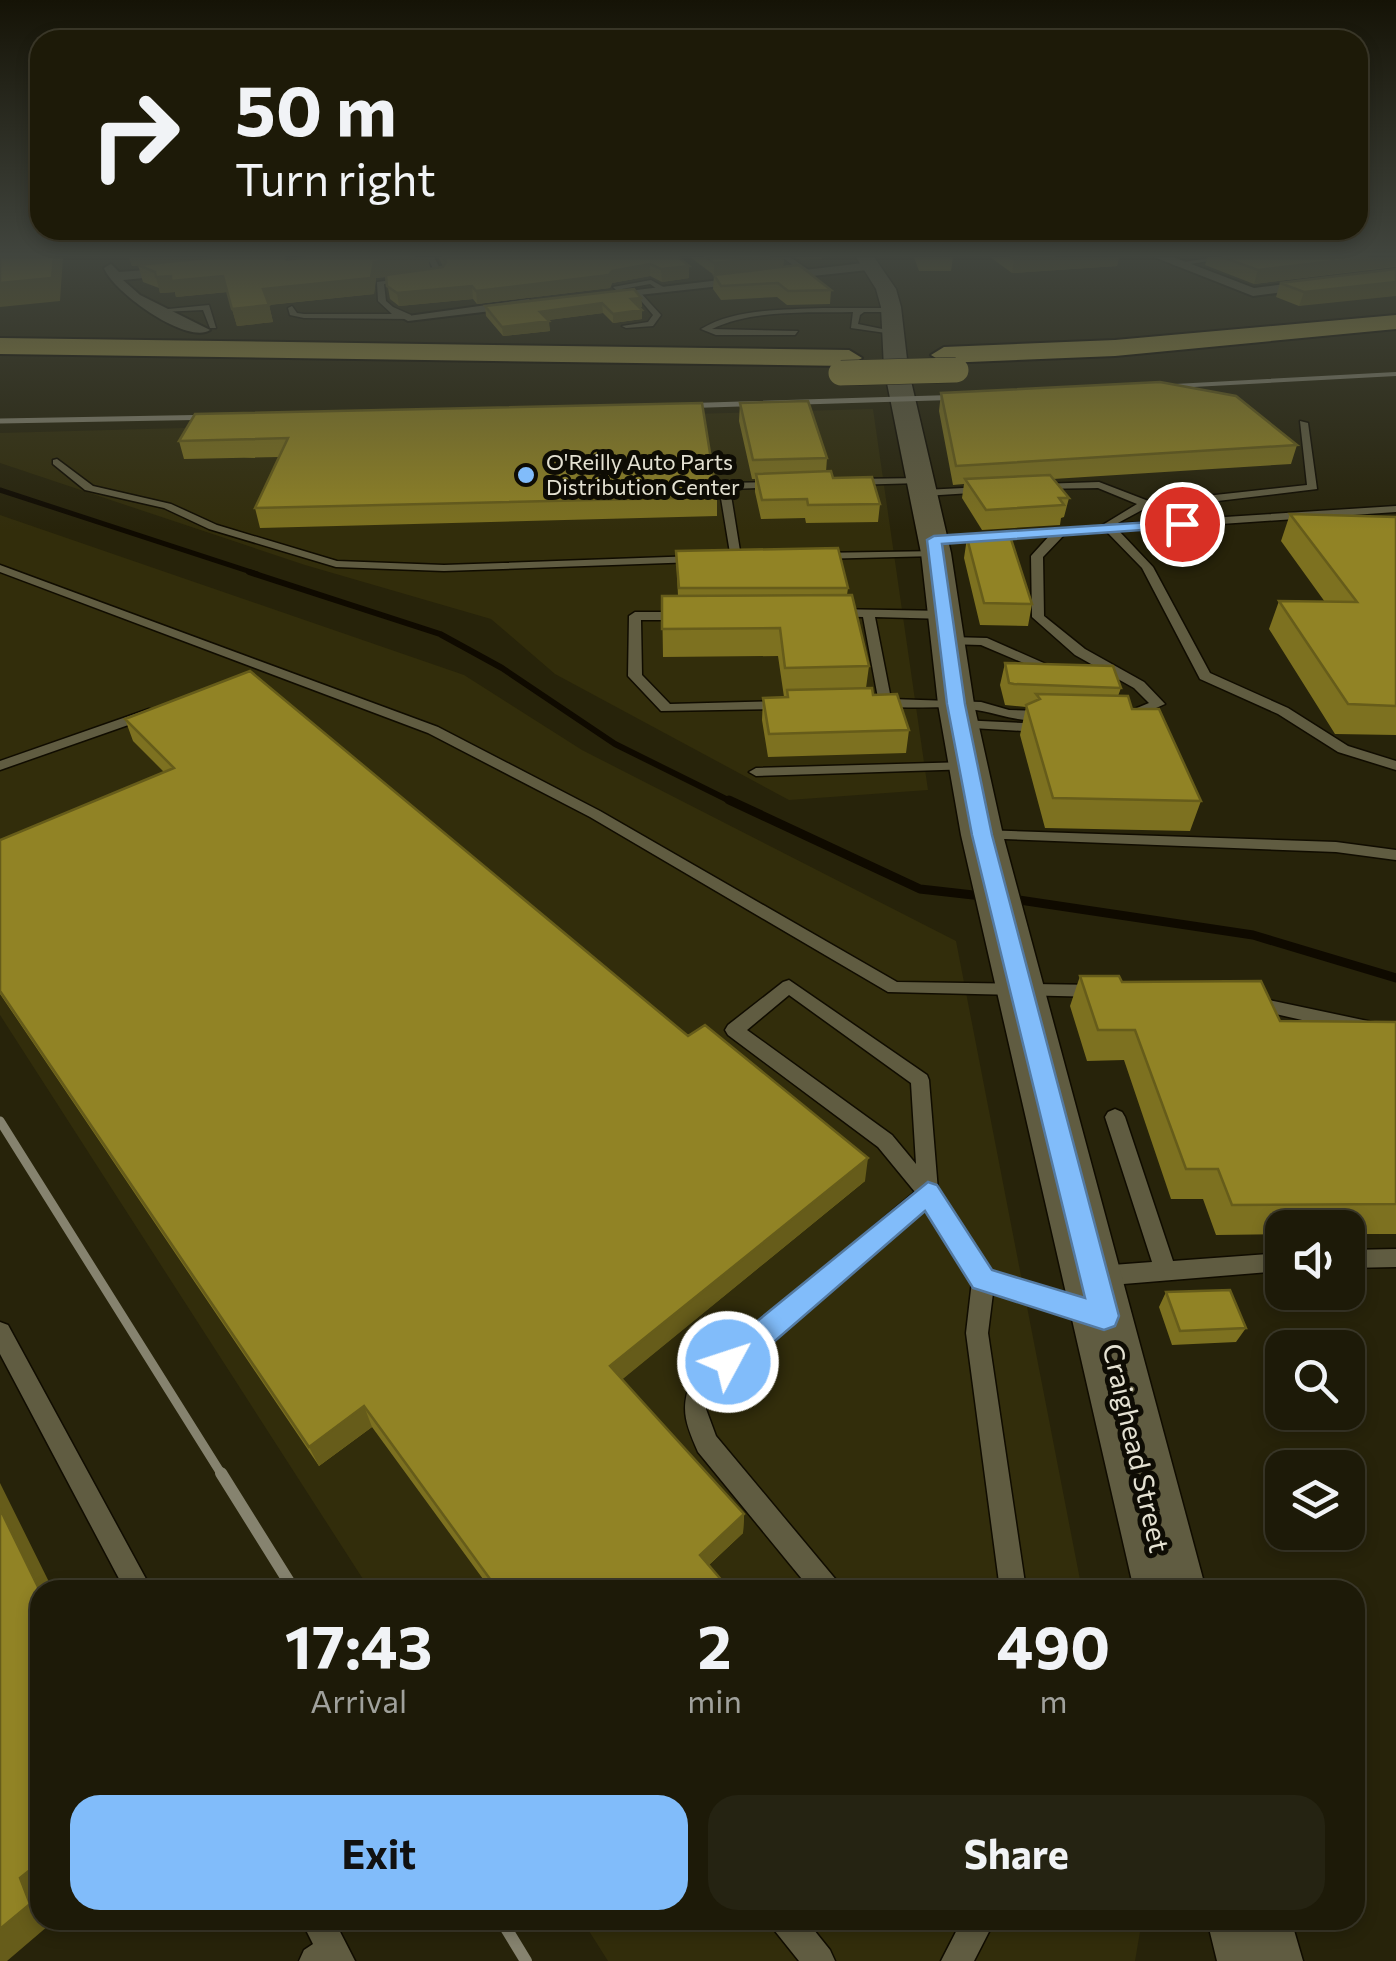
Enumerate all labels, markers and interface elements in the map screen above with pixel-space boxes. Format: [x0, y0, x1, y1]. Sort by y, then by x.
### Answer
text: 50 m [235, 65, 397, 150]
icon: right [70, 70, 200, 200]
text: Turn right [235, 150, 436, 205]
place label: O'Reilly Auto Parts Distribution Center [546, 448, 740, 500]
marker: O'Reilly Auto Parts Distribution Center [515, 464, 537, 486]
pin [1140, 482, 1225, 567]
icon: arrive [1155, 497, 1210, 552]
map controls [1265, 1210, 1365, 1550]
button: sound [1265, 1210, 1365, 1310]
position arrow [676, 1310, 780, 1414]
button: search [1265, 1330, 1365, 1430]
street label: Craighead Street [1096, 1340, 1178, 1555]
button: layers [1265, 1450, 1365, 1550]
text: 17:43 [285, 1608, 433, 1681]
text: 2 [697, 1608, 732, 1681]
text: 490 [997, 1608, 1110, 1681]
text: Arrival [310, 1680, 407, 1720]
text: min [687, 1680, 742, 1720]
text: m [1039, 1680, 1067, 1720]
button: Exit [70, 1795, 688, 1910]
button: Share [708, 1795, 1325, 1910]

